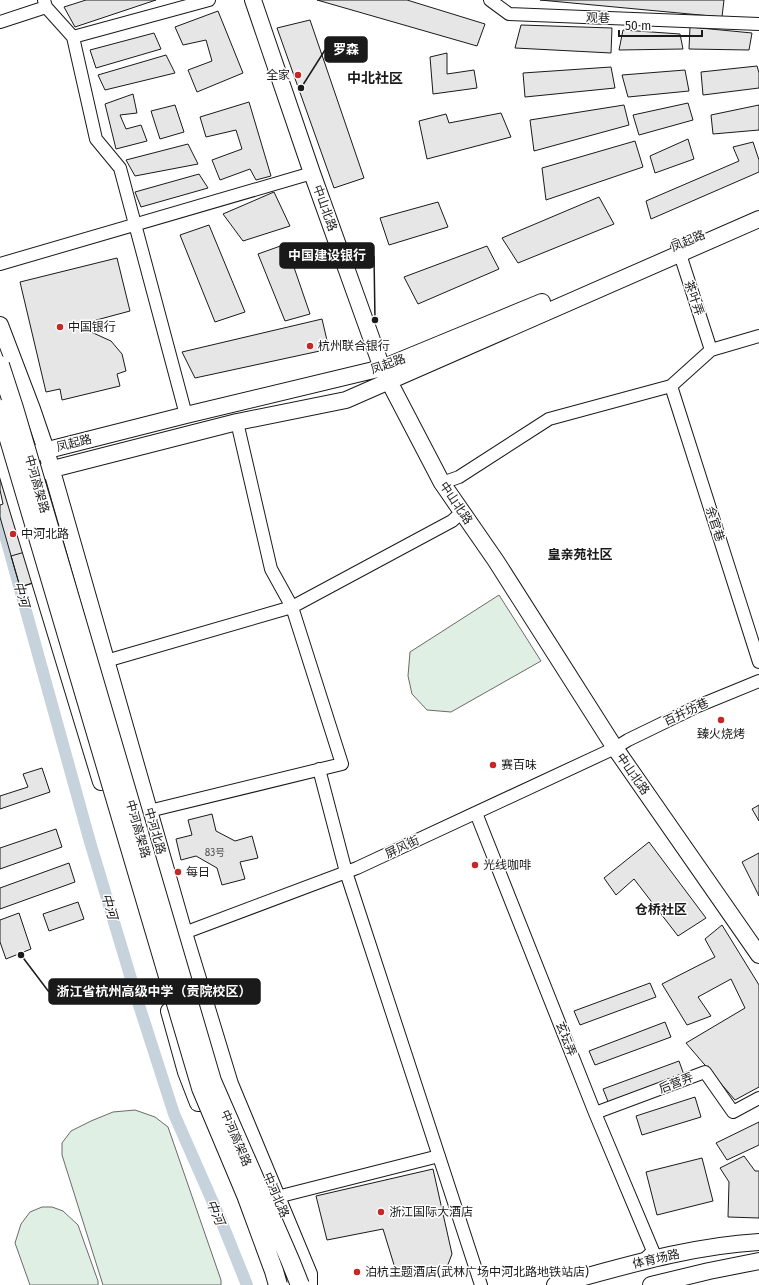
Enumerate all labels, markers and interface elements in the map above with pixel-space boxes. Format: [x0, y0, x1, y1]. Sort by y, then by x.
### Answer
street label: 观巷 [586, 11, 610, 25]
scale bar [619, 12, 702, 38]
text: 50 m [625, 19, 651, 33]
callout: 罗森 [325, 37, 367, 62]
text: 罗森 [333, 42, 359, 57]
place label: 全家 [266, 68, 290, 82]
marker: 全家 [293, 70, 303, 80]
district label: 中北社区 [347, 70, 403, 87]
street label: 中山北路 [310, 183, 340, 233]
street label: 凤起路 [669, 228, 707, 254]
callout: 中国建设银行 [280, 243, 374, 268]
text: 中国建设银行 [288, 248, 366, 263]
street label: 茶叶弄 [682, 279, 706, 317]
place label: 中国银行 [68, 320, 116, 334]
marker: 中国银行 [55, 322, 65, 332]
place label: 杭州联合银行 [318, 339, 390, 353]
marker: 杭州联合银行 [305, 341, 315, 351]
street label: 凤起路 [369, 352, 407, 376]
street label: 凤起路 [55, 432, 93, 454]
street label: 中河高架路 [22, 453, 52, 515]
street label: 中山北路 [437, 479, 475, 527]
street label: 余官巷 [703, 505, 727, 543]
place label: 中河北路 [21, 527, 69, 541]
marker: 中河北路 [8, 529, 18, 539]
district label: 皇亲苑社区 [547, 547, 613, 562]
water label: 中河 [11, 580, 33, 612]
street label: 百井坊巷 [661, 696, 711, 728]
marker: 臻火烧烤 [716, 715, 726, 725]
place label: 臻火烧烤 [697, 727, 745, 741]
street label: 中山北路 [613, 750, 653, 798]
place label: 赛百味 [501, 758, 537, 772]
marker: 赛百味 [488, 760, 498, 770]
street label: 中河高架路 [123, 798, 153, 860]
street label: 中河北路 [142, 806, 168, 856]
street label: 屏风街 [383, 833, 421, 861]
house number: 83号 [205, 847, 225, 859]
place label: 光线咖啡 [483, 858, 531, 872]
marker: 光线咖啡 [470, 860, 480, 870]
place label: 每日 [186, 865, 210, 879]
marker: 每日 [173, 867, 183, 877]
water label: 中河 [99, 892, 121, 924]
district label: 仓桥社区 [635, 902, 687, 917]
callout: 浙江省杭州高级中学（贡院校区） [49, 979, 260, 1004]
text: 浙江省杭州高级中学（贡院校区） [56, 984, 252, 999]
street label: 玄坛弄 [553, 1020, 579, 1058]
street label: 后营弄 [657, 1070, 695, 1096]
street label: 中河高架路 [218, 1108, 254, 1168]
street label: 中河北路 [260, 1170, 292, 1220]
water label: 中河 [204, 1197, 229, 1230]
place label: 浙江国际大酒店 [389, 1205, 473, 1219]
marker: 浙江国际大酒店 [376, 1207, 386, 1217]
street label: 体育场路 [631, 1247, 681, 1271]
place label: 泊杭主题酒店(武林广场中河北路地铁站店) [365, 1265, 589, 1279]
marker: 泊杭主题酒店(武林广场中河北路地铁站店) [352, 1267, 362, 1277]

